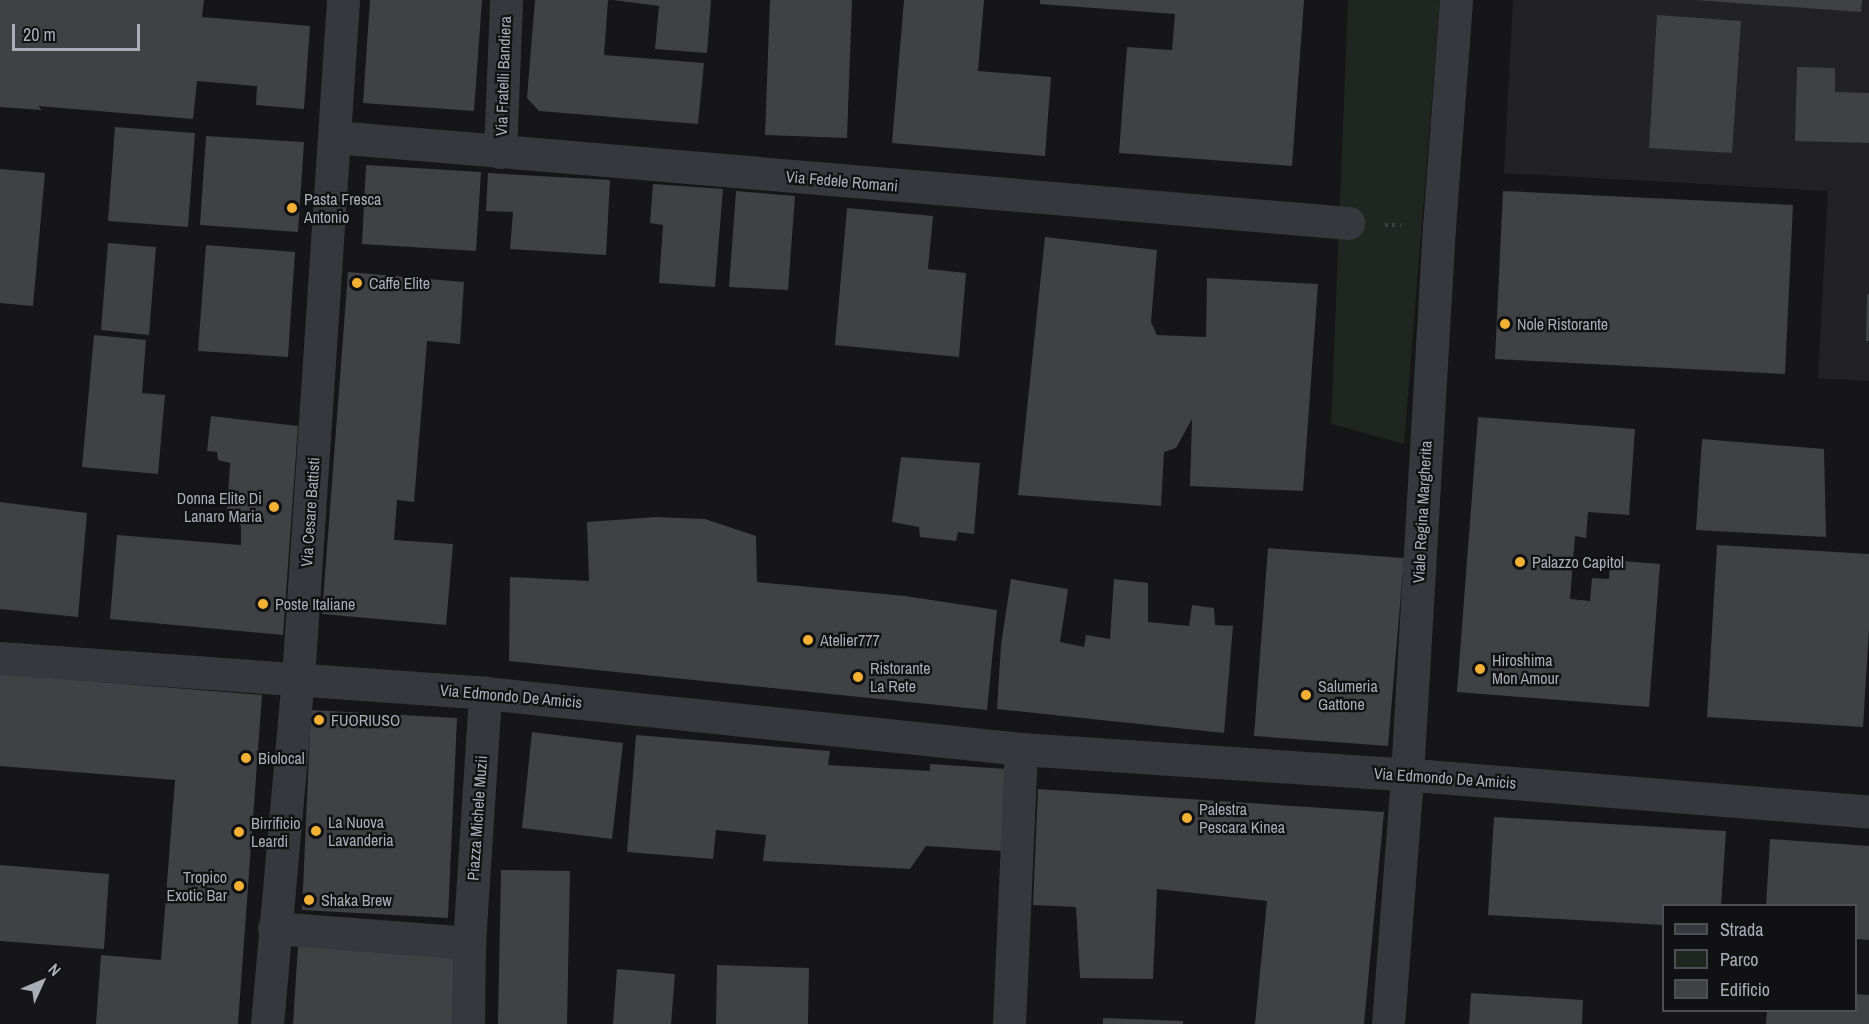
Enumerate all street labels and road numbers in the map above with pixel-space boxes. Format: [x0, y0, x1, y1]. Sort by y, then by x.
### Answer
street label: Via Fratelli Bandiera [491, 16, 515, 136]
street label: Via Fedele Romani [785, 167, 899, 195]
street label: Viale Regina Margherita [1409, 440, 1435, 584]
street label: Via Cesare Battisti [297, 457, 323, 567]
street label: Via Edmondo De Amicis [439, 680, 583, 712]
street label: Piazza Michele Muzii [463, 755, 491, 881]
street label: Via Edmondo De Amicis [1373, 763, 1517, 793]

